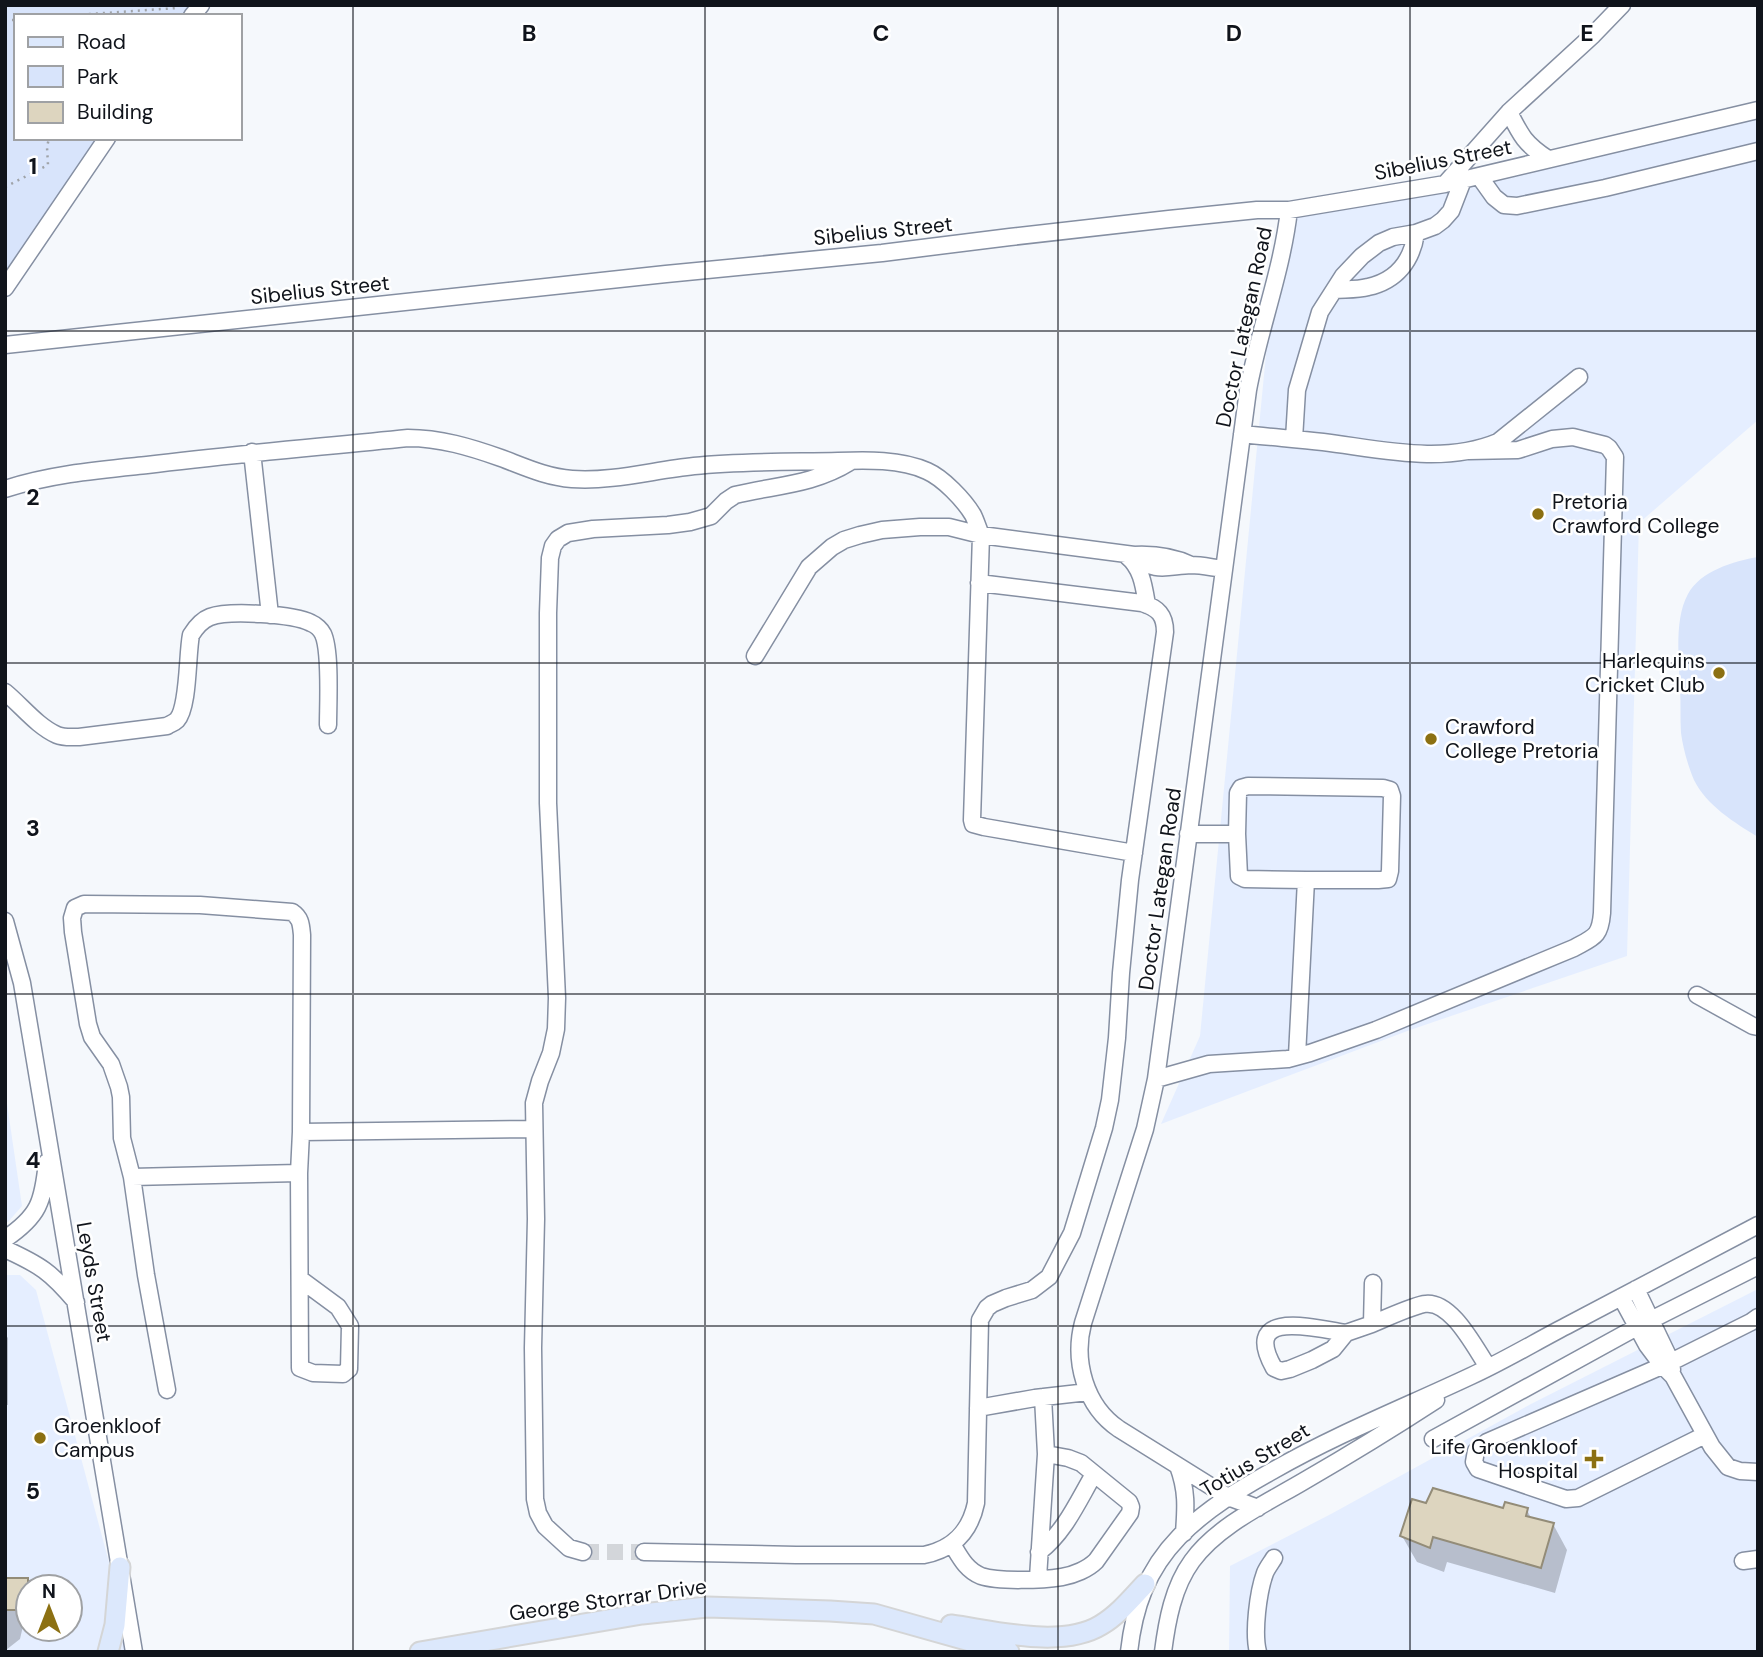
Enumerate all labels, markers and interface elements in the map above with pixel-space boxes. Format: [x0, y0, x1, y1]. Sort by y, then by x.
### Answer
legend [14, 14, 242, 140]
text: B [522, 18, 536, 48]
text: C [873, 18, 889, 48]
text: D [1226, 18, 1242, 48]
text: E [1580, 18, 1594, 48]
text: Road [77, 28, 126, 56]
text: Park [77, 63, 119, 91]
text: Building [77, 98, 154, 126]
street label: Sibelius Street [1372, 133, 1514, 187]
text: 1 [29, 151, 37, 181]
street label: Sibelius Street [812, 210, 954, 252]
street label: Doctor Lategan Road [1209, 224, 1279, 430]
street label: Sibelius Street [249, 269, 391, 311]
text: 2 [26, 482, 40, 512]
place label: Pretoria Crawford College [1552, 488, 1719, 540]
marker: Pretoria Crawford College [1530, 506, 1546, 522]
place label: Harlequins Cricket Club [1585, 647, 1705, 699]
marker: Harlequins Cricket Club [1711, 665, 1727, 681]
place label: Crawford College Pretoria [1445, 713, 1598, 765]
marker: Crawford College Pretoria [1423, 731, 1439, 747]
street label: Doctor Lategan Road [1132, 786, 1188, 992]
text: 3 [26, 813, 40, 843]
text: 4 [26, 1145, 41, 1175]
street label: Leyds Street [70, 1220, 118, 1344]
place label: Groenkloof Campus [54, 1412, 161, 1464]
street label: Totius Street [1195, 1416, 1315, 1504]
marker: Groenkloof Campus [32, 1430, 48, 1446]
place label: Life Groenkloof Hospital [1431, 1433, 1578, 1485]
marker: Life Groenkloof Hospital [1584, 1449, 1604, 1469]
text: 5 [26, 1476, 40, 1506]
street label: George Storrar Drive [507, 1572, 709, 1628]
north arrow [14, 1573, 84, 1643]
text: N [42, 1579, 56, 1604]

